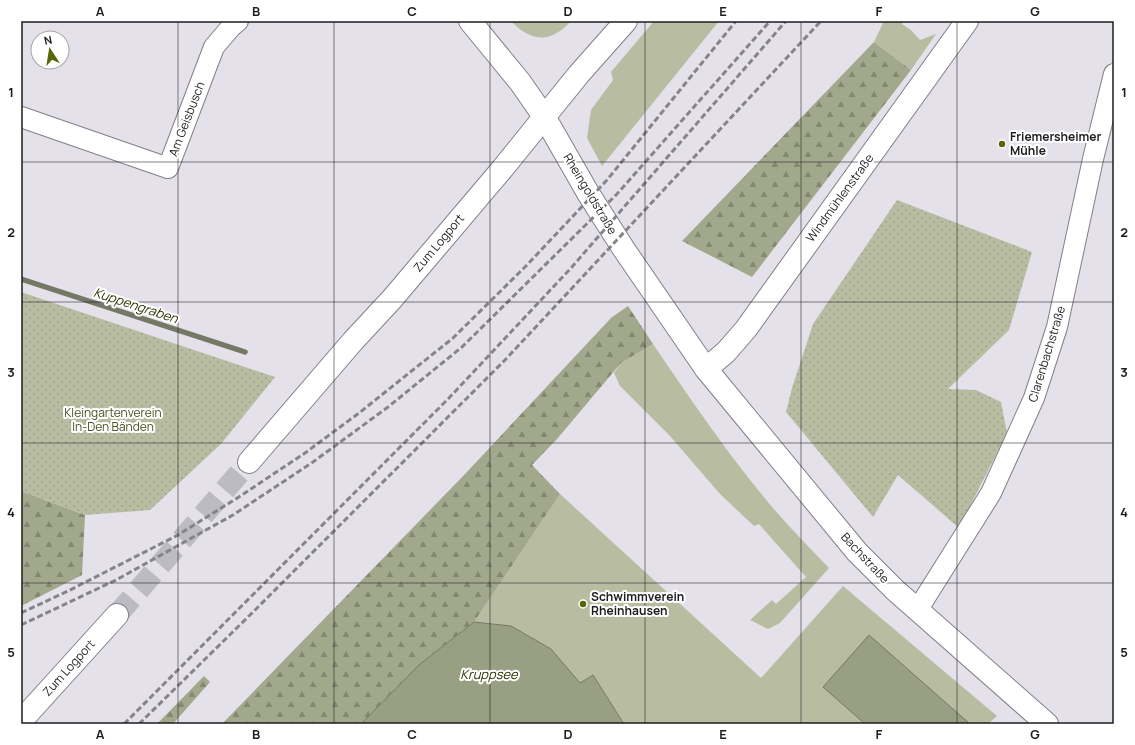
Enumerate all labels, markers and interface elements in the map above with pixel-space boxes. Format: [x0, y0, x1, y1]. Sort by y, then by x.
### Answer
text: A [96, 2, 105, 20]
text: B [252, 2, 260, 20]
text: C [407, 2, 417, 20]
text: D [563, 2, 573, 20]
text: E [719, 2, 727, 20]
text: F [876, 2, 883, 20]
text: G [1030, 2, 1040, 20]
north arrow [30, 30, 70, 70]
text: N [42, 32, 53, 48]
street label: Am Geisbusch [164, 79, 209, 159]
text: 1 [8, 83, 14, 101]
text: 1 [1121, 83, 1127, 101]
place label: Friemersheimer Mühle [1010, 128, 1101, 159]
marker: Friemersheimer Mühle [997, 139, 1007, 149]
street label: Rheingoldstraße [559, 150, 621, 237]
street label: Windmühlenstraße [802, 150, 877, 245]
street label: Zum Logport [409, 210, 468, 275]
text: 2 [7, 223, 15, 241]
text: 2 [1120, 223, 1128, 241]
water label: Kuppengraben [92, 283, 182, 327]
street label: Clarenbachstraße [1024, 304, 1069, 404]
text: 3 [7, 363, 15, 381]
text: 3 [1120, 363, 1128, 381]
park label: Kleingartenverein In-Den Bänden [64, 404, 162, 435]
text: 4 [7, 503, 15, 521]
text: 4 [1120, 503, 1128, 521]
street label: Bachstraße [837, 529, 893, 587]
place label: Schwimmverein Rheinhausen [591, 588, 684, 619]
marker: Schwimmverein Rheinhausen [578, 599, 588, 609]
street label: Zum Logport [39, 636, 99, 700]
text: 5 [7, 643, 15, 661]
text: 5 [1120, 643, 1128, 661]
water label: Kruppsee [460, 665, 519, 683]
text: A [96, 725, 105, 743]
text: B [252, 725, 260, 743]
text: C [407, 725, 417, 743]
text: D [563, 725, 573, 743]
text: E [719, 725, 727, 743]
text: F [876, 725, 883, 743]
text: G [1030, 725, 1040, 743]

